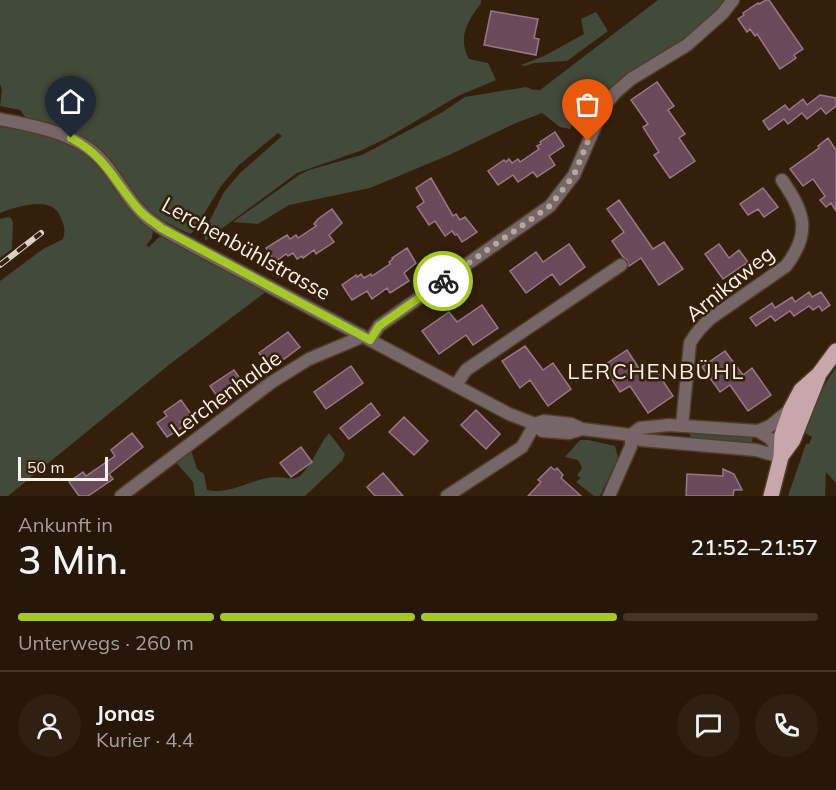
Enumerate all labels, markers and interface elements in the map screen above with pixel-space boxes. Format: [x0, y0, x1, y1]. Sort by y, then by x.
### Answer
pin [45, 76, 96, 138]
pin [562, 79, 613, 141]
icon: home [54, 85, 87, 118]
icon: bag [571, 88, 604, 121]
street label: Lerchenbühlstrasse [158, 191, 335, 305]
street label: Arnikaweg [680, 240, 779, 327]
courier [413, 251, 473, 311]
icon: bike [427, 265, 460, 298]
street label: Lerchenhalde [165, 344, 286, 442]
district label: LERCHENBÜHL [567, 357, 745, 385]
scale bar [18, 454, 108, 481]
text: 50 m [27, 457, 64, 477]
text: Ankunft in [18, 512, 113, 537]
text: 21:52–21:57 [691, 533, 818, 561]
text: 3 Min. [18, 535, 128, 584]
text: Unterwegs · 260 m [18, 630, 194, 655]
button: person [18, 694, 81, 757]
button: chat [677, 694, 740, 757]
button: phone [755, 694, 818, 757]
text: Jonas [96, 699, 155, 727]
text: Kurier · 4.4 [96, 727, 194, 752]

